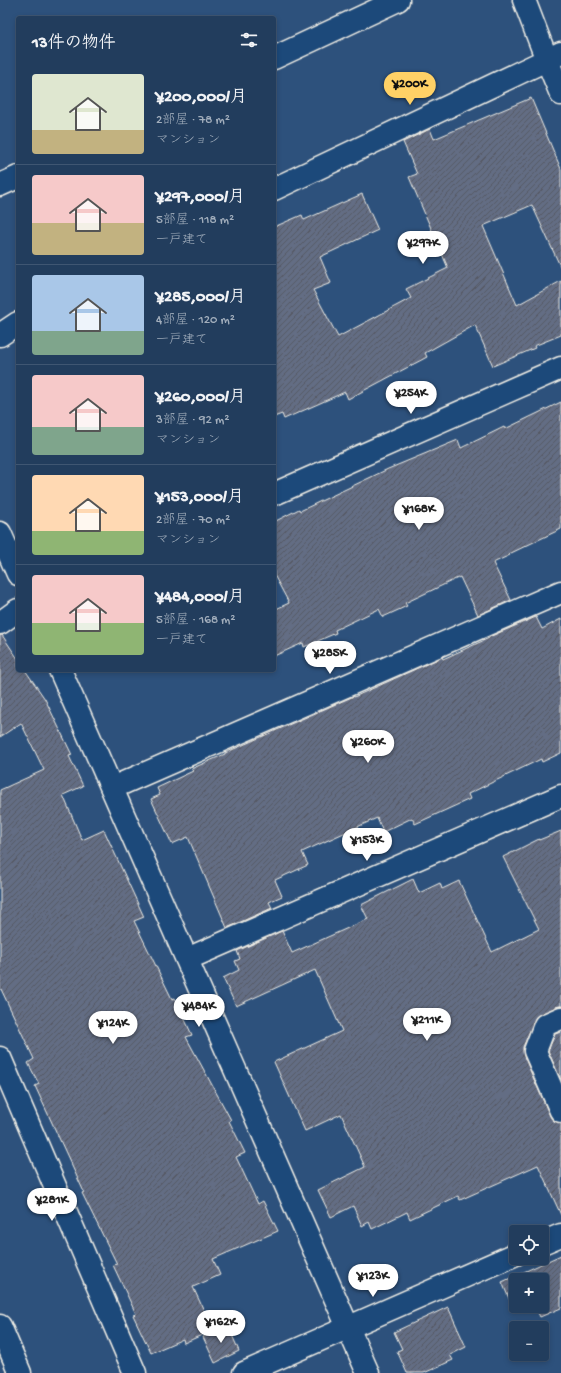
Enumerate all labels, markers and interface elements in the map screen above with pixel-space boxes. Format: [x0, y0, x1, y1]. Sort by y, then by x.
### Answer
icon: filters [238, 29, 260, 51]
text: 13件の物件 [32, 34, 116, 54]
pin: ¥200K [382, 72, 438, 106]
text: ¥200K [393, 77, 427, 92]
text: ¥200,000/月 [156, 88, 247, 108]
icon: home [64, 90, 112, 138]
text: 2部屋 · 78 m² [156, 113, 230, 128]
text: マンション [156, 133, 220, 148]
text: ¥297,000/月 [156, 188, 245, 208]
icon: home [64, 191, 112, 239]
text: 5部屋 · 118 m² [156, 213, 234, 228]
pin: ¥297K [395, 231, 451, 265]
text: 一戸建て [156, 233, 208, 248]
text: ¥297K [407, 236, 439, 251]
text: ¥285,000/月 [156, 288, 246, 308]
icon: home [64, 291, 112, 339]
text: 4部屋 · 120 m² [156, 313, 235, 328]
text: 一戸建て [156, 333, 208, 348]
pin: ¥254K [383, 381, 439, 415]
text: ¥254K [395, 386, 427, 401]
text: ¥260,000/月 [156, 388, 246, 408]
icon: home [64, 391, 112, 439]
text: 3部屋 · 92 m² [156, 413, 229, 428]
text: マンション [156, 433, 220, 448]
text: ¥153,000/月 [156, 488, 244, 508]
icon: home [64, 491, 112, 539]
pin: ¥168K [391, 497, 447, 531]
text: ¥168K [403, 502, 435, 517]
text: 2部屋 · 70 m² [156, 513, 230, 528]
text: マンション [156, 533, 220, 548]
text: ¥484,000/月 [156, 588, 245, 608]
icon: home [64, 591, 112, 639]
text: 5部屋 · 168 m² [156, 613, 236, 628]
text: 一戸建て [156, 633, 208, 648]
pin: ¥285K [302, 641, 358, 675]
text: ¥285K [313, 646, 347, 661]
pin: ¥260K [340, 730, 396, 764]
text: ¥260K [351, 735, 385, 750]
pin: ¥153K [339, 828, 395, 862]
text: ¥153K [351, 833, 383, 848]
pin: ¥484K [171, 994, 227, 1028]
text: ¥484K [183, 999, 215, 1014]
pin: ¥211K [399, 1008, 455, 1042]
pin: ¥124K [85, 1011, 141, 1045]
text: ¥211K [412, 1013, 442, 1028]
text: ¥124K [98, 1016, 128, 1031]
pin: ¥281K [24, 1188, 80, 1222]
text: ¥281K [36, 1193, 68, 1208]
map controls [509, 1225, 549, 1361]
button: locate [509, 1225, 549, 1265]
pin: ¥123K [345, 1264, 401, 1298]
text: ¥123K [357, 1269, 389, 1284]
button: + [509, 1273, 549, 1313]
pin: ¥162K [193, 1310, 249, 1344]
text: ¥162K [205, 1315, 237, 1330]
button: − [509, 1321, 549, 1361]

